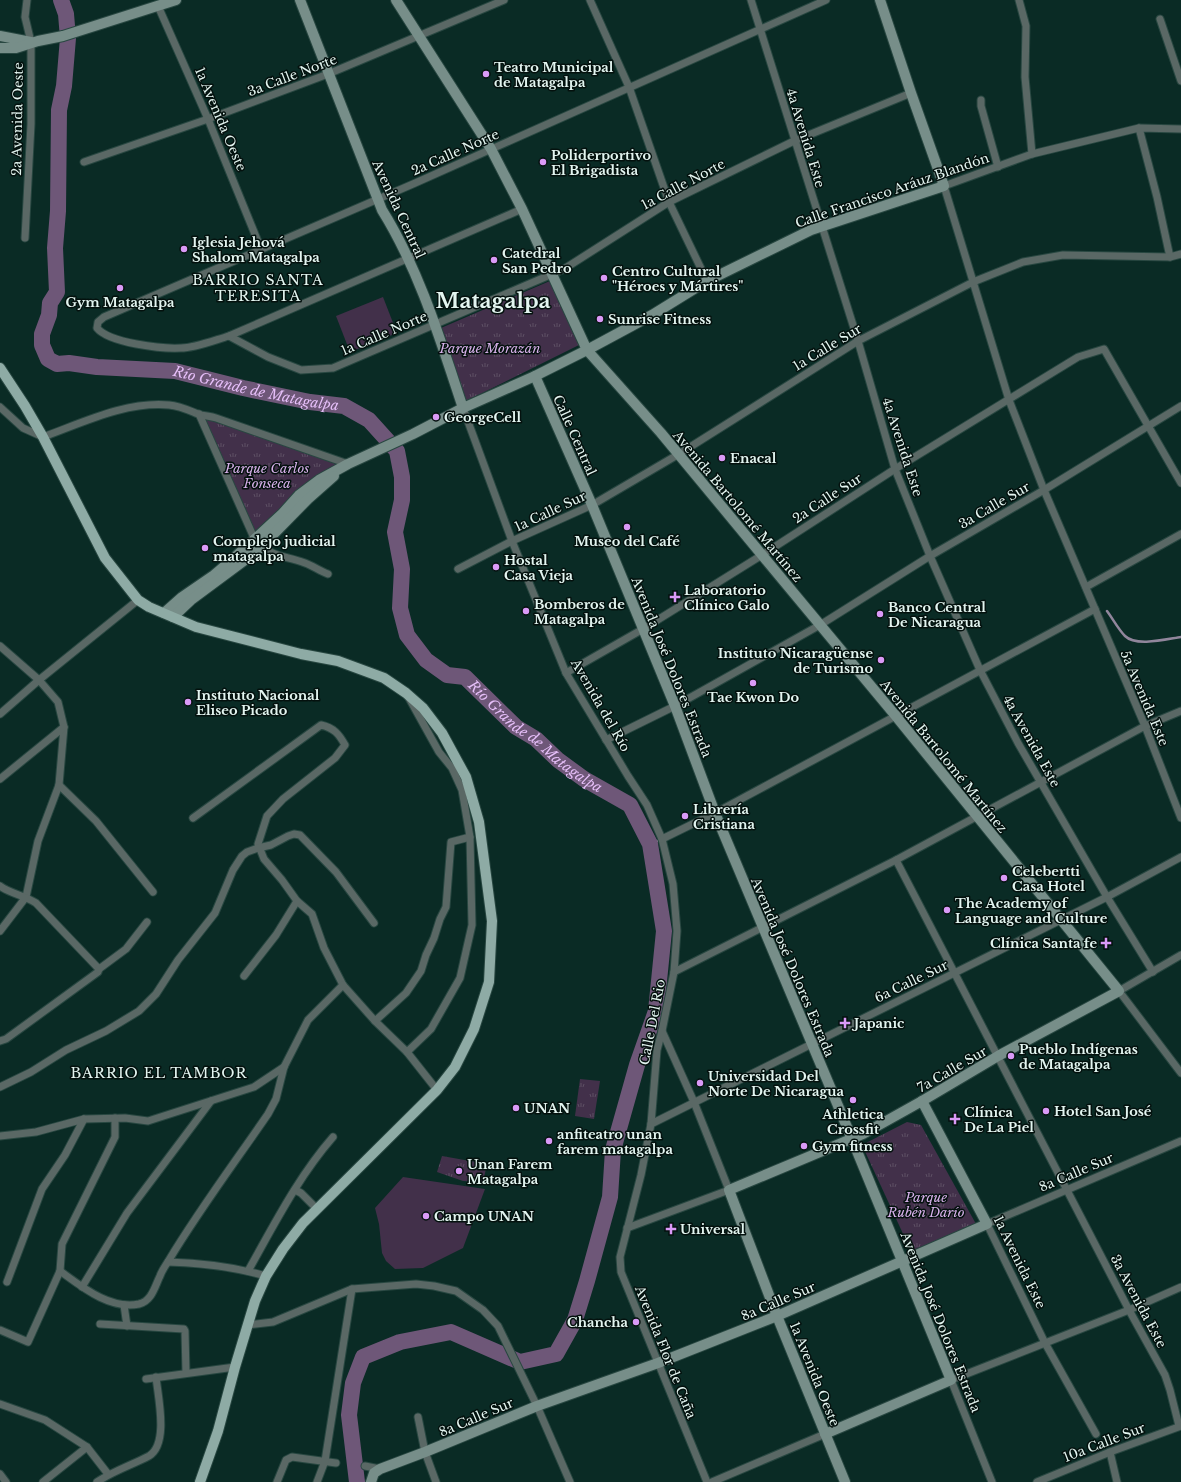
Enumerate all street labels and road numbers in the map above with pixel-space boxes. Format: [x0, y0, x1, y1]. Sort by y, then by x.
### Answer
street label: 3a Calle Norte [245, 51, 339, 100]
street label: 2a Avenida Oeste [8, 62, 27, 176]
street label: 1a Avenida Oeste [191, 65, 250, 174]
street label: 4a Avenida Este [782, 86, 829, 190]
street label: 2a Calle Norte [409, 125, 502, 179]
street label: Calle Francisco Aráuz Blandón [793, 149, 991, 232]
street label: 1a Calle Norte [639, 155, 728, 214]
street label: Avenida Central [368, 156, 429, 261]
street label: 1a Calle Norte [338, 308, 430, 359]
street label: 1a Calle Sur [790, 320, 865, 375]
street label: Calle Central [549, 392, 600, 478]
street label: 4a Avenida Este [879, 396, 927, 499]
street label: Avenida Bartolomé Martínez [669, 426, 806, 586]
street label: 2a Calle Sur [789, 469, 866, 527]
street label: 3a Calle Sur [956, 478, 1034, 533]
street label: 1a Calle Sur [512, 487, 589, 535]
street label: Avenida José Dolores Estrada [627, 574, 716, 761]
street label: 5a Avenida Este [1117, 648, 1172, 749]
street label: Avenida del Río [567, 655, 634, 755]
street label: Avenida Bartolomé Martínez [876, 675, 1011, 836]
street label: 4a Avenida Este [999, 692, 1064, 790]
street label: Avenida José Dolores Estrada [747, 874, 838, 1060]
street label: 6a Calle Sur [872, 956, 951, 1007]
street label: Calle Del Rio [636, 978, 669, 1067]
street label: 7a Calle Sur [914, 1042, 991, 1096]
street label: 8a Calle Sur [1036, 1149, 1117, 1196]
street label: 1a Avenida Este [990, 1213, 1049, 1311]
street label: Avenida José Dolores Estrada [896, 1229, 985, 1416]
street label: 3a Avenida Este [1107, 1252, 1170, 1351]
street label: 8a Calle Sur [738, 1278, 819, 1325]
street label: Avenida Flor de Caña [631, 1282, 700, 1422]
street label: 1a Avenida Oeste [786, 1319, 843, 1429]
street label: 8a Calle Sur [436, 1394, 517, 1441]
street label: 10a Calle Sur [1061, 1419, 1148, 1466]

